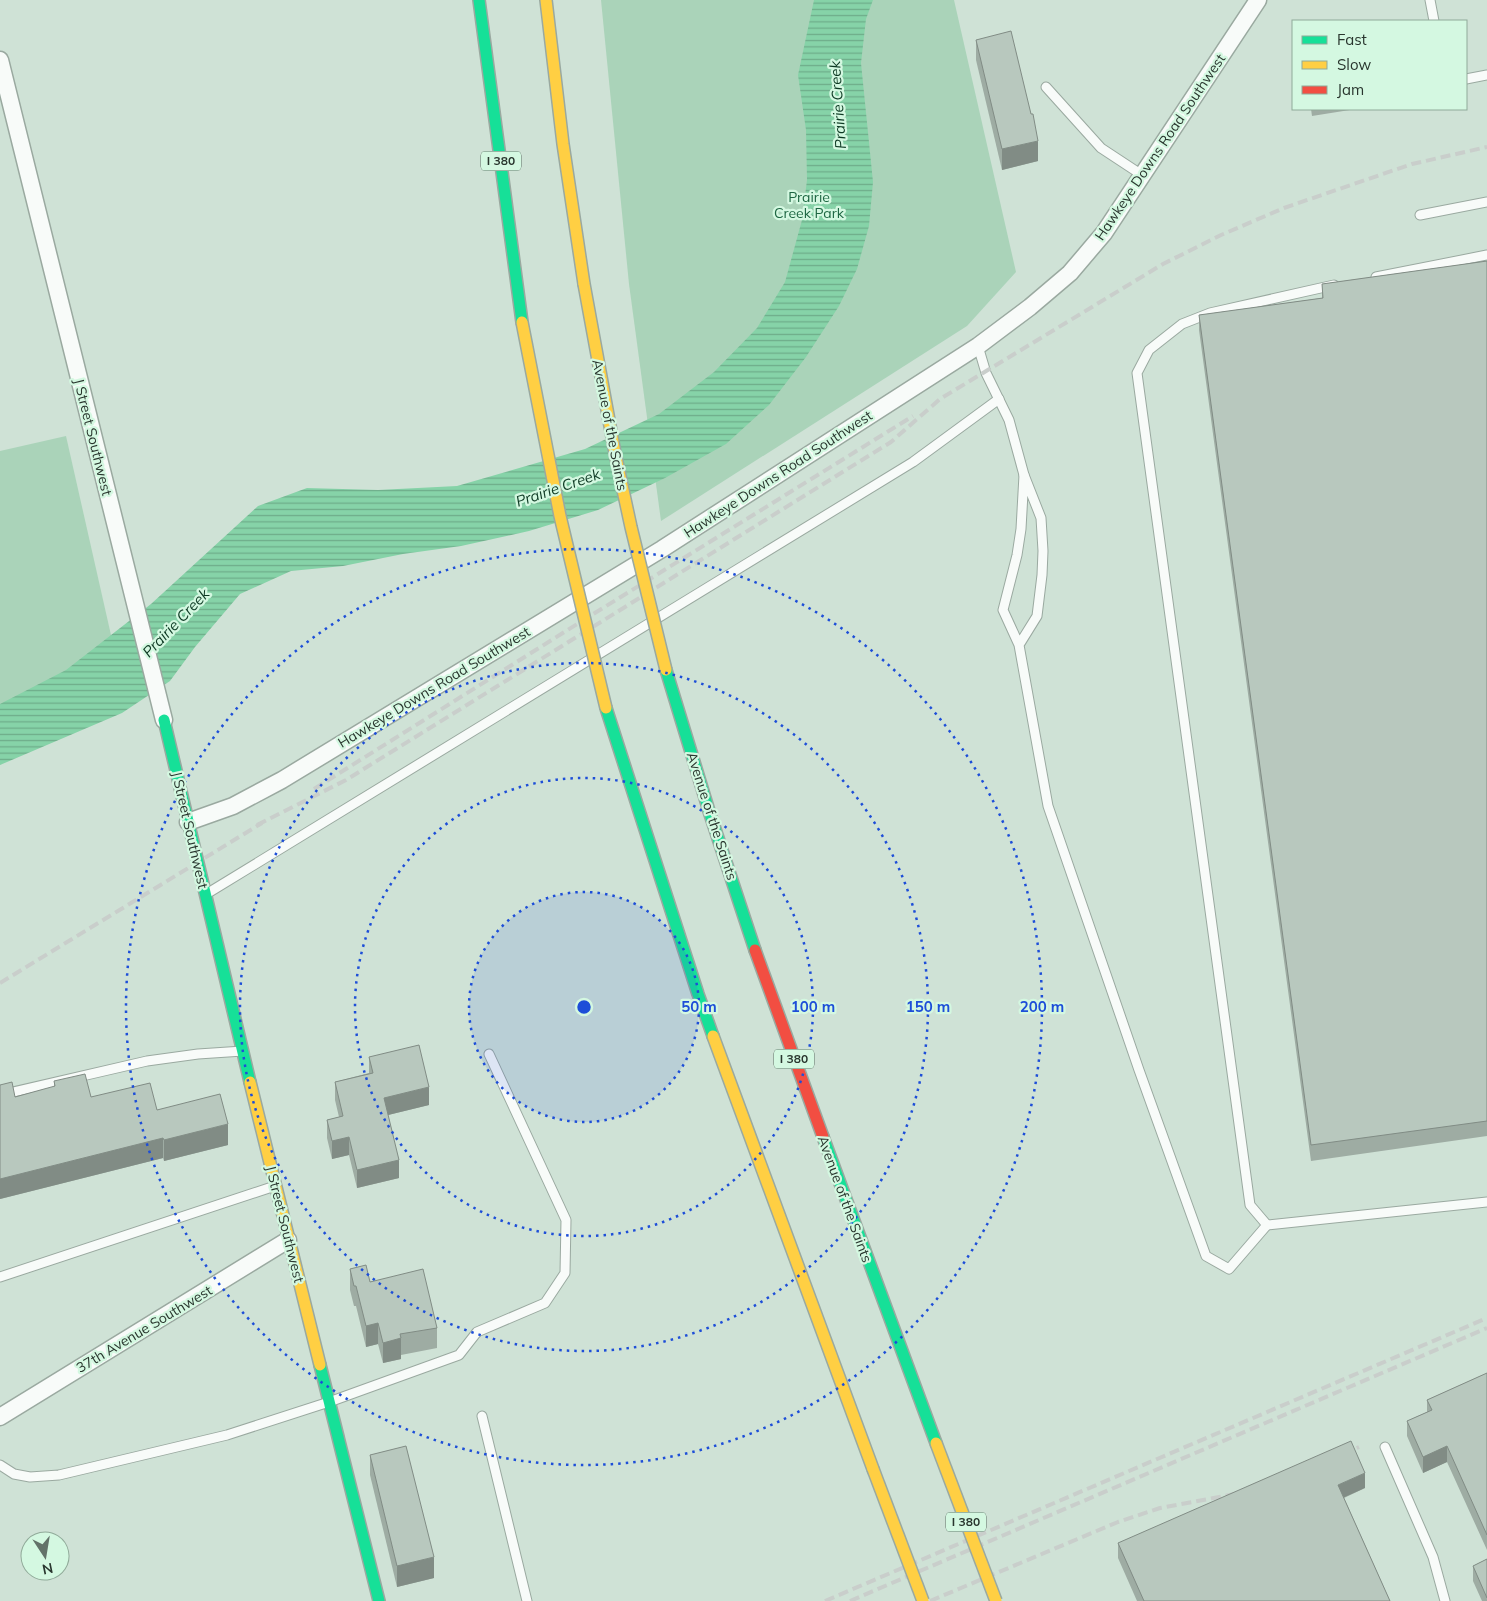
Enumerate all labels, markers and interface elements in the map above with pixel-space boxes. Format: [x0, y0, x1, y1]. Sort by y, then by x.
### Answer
legend [1292, 20, 1467, 110]
text: Fast [1337, 30, 1367, 49]
street label: Hawkeye Downs Road Southwest [1091, 50, 1229, 244]
text: Slow [1337, 55, 1371, 74]
water label: Prairie Creek [825, 59, 850, 150]
text: Jam [1337, 80, 1364, 99]
road number: I 380 [481, 152, 521, 170]
park label: Prairie Creek Park [774, 188, 845, 222]
street label: Avenue of the Saints [588, 358, 632, 492]
street label: J Street Southwest [70, 377, 116, 497]
street label: Hawkeye Downs Road Southwest [680, 406, 876, 542]
water label: Prairie Creek [513, 464, 604, 511]
water label: Prairie Creek [138, 583, 214, 661]
street label: Hawkeye Downs Road Southwest [335, 622, 533, 752]
street label: Avenue of the Saints [683, 750, 741, 882]
street label: J Street Southwest [168, 770, 212, 891]
text: 50 m [681, 997, 717, 1016]
text: 100 m [791, 997, 835, 1016]
text: 150 m [906, 997, 950, 1016]
text: 200 m [1020, 997, 1064, 1016]
centre of rings [575, 998, 593, 1016]
road number: I 380 [774, 1050, 814, 1068]
street label: Avenue of the Saints [814, 1133, 876, 1265]
street label: J Street Southwest [262, 1164, 308, 1284]
street label: 37th Avenue Southwest [73, 1281, 215, 1377]
road number: I 380 [946, 1512, 986, 1531]
north arrow [20, 1531, 70, 1581]
text: N [41, 1559, 55, 1579]

